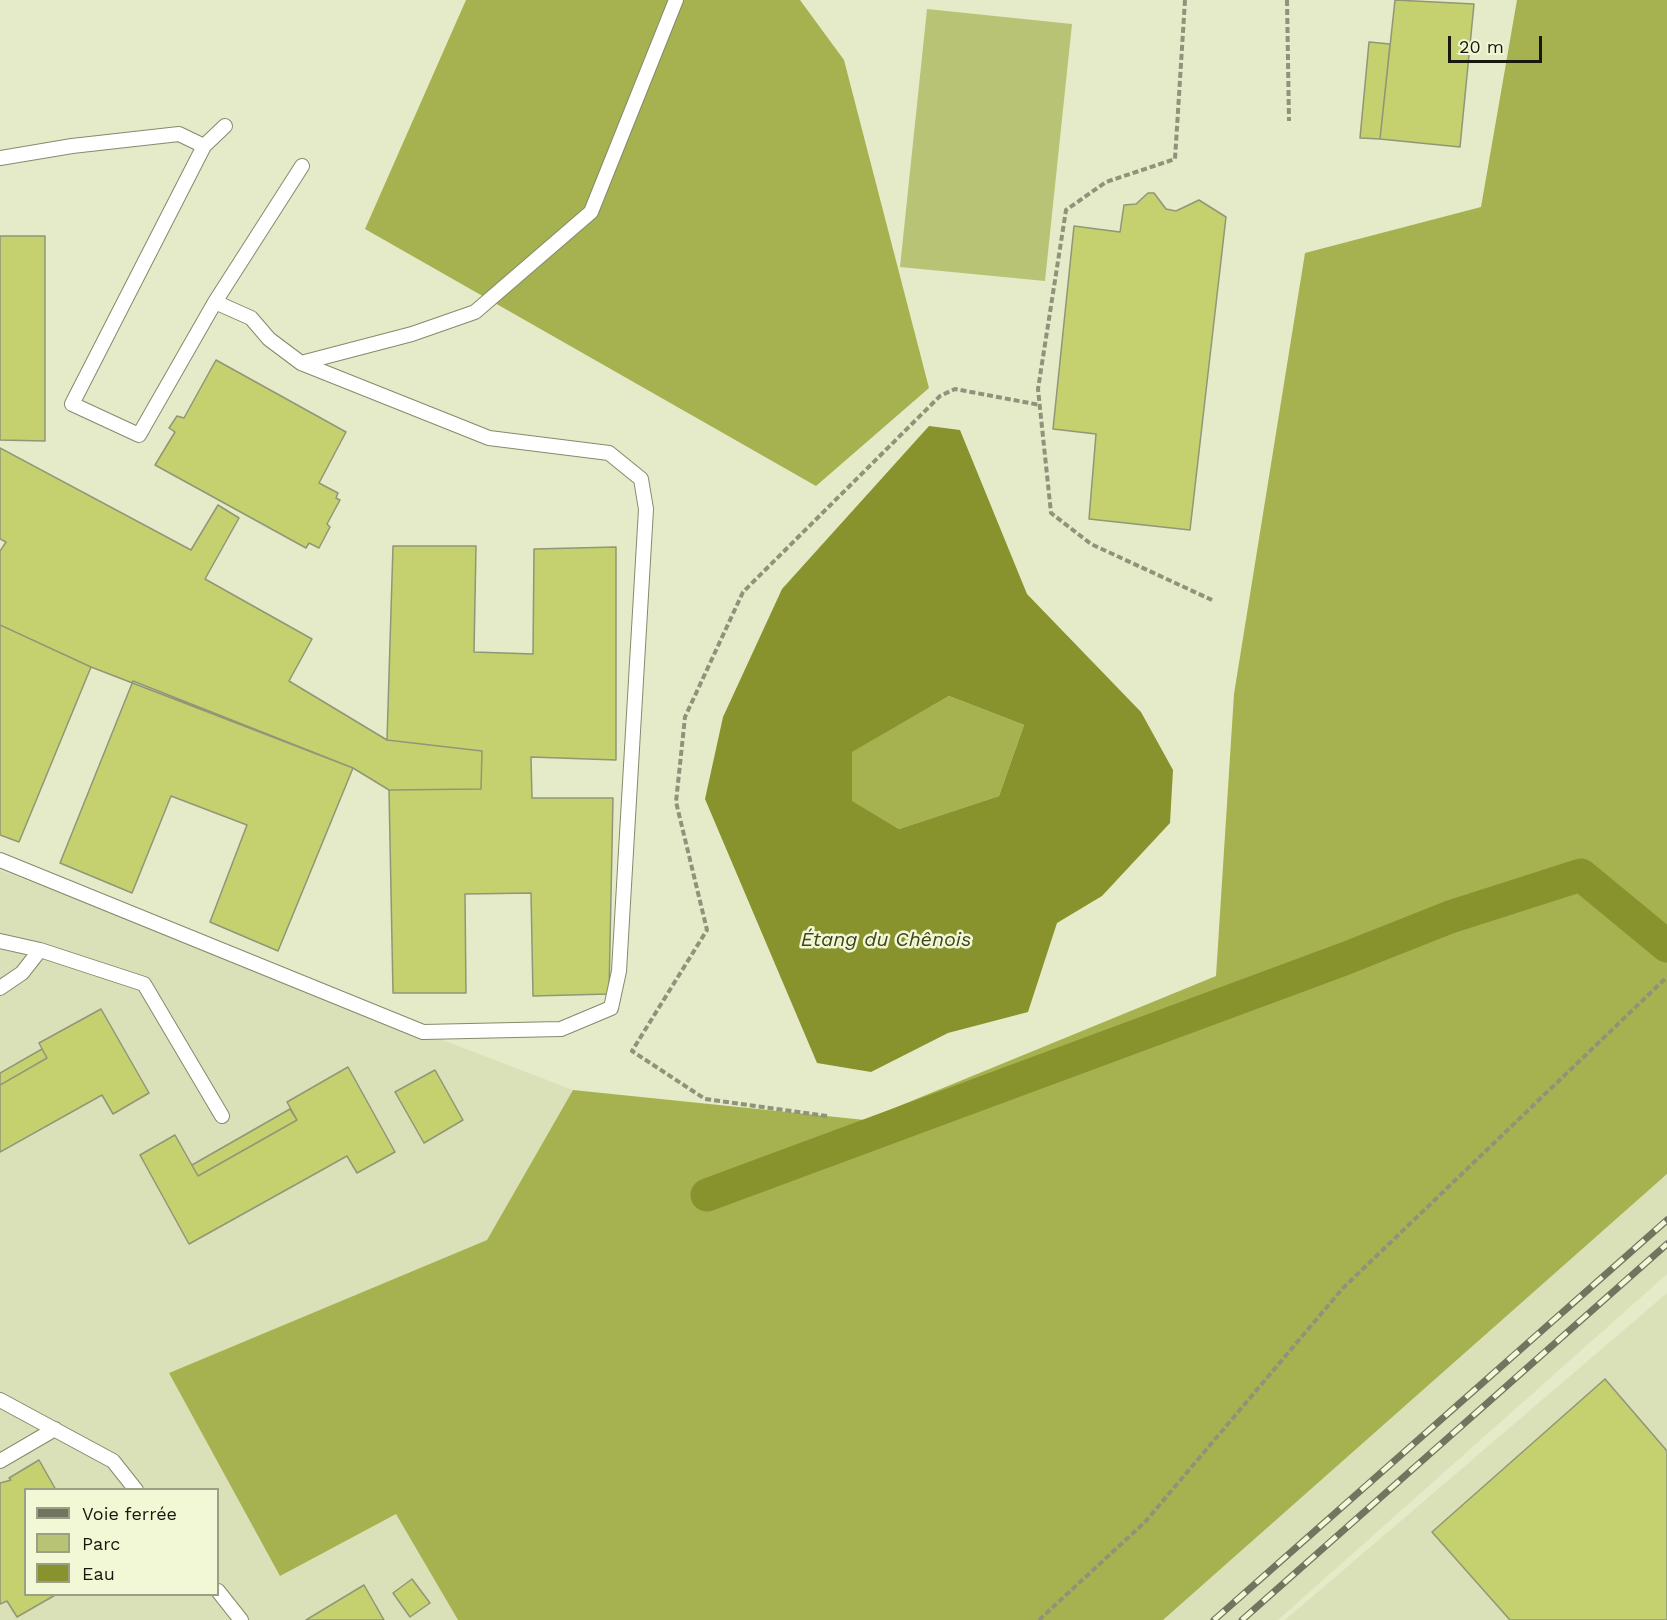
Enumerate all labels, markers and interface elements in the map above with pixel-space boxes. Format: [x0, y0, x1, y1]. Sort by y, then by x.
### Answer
scale bar [1451, 24, 1546, 62]
text: 20 m [1459, 36, 1504, 57]
water label: Étang du Chênois [801, 928, 971, 952]
legend [24, 1488, 219, 1596]
text: Voie ferrée [82, 1503, 177, 1524]
text: Parc [82, 1533, 120, 1554]
text: Eau [82, 1563, 115, 1584]

